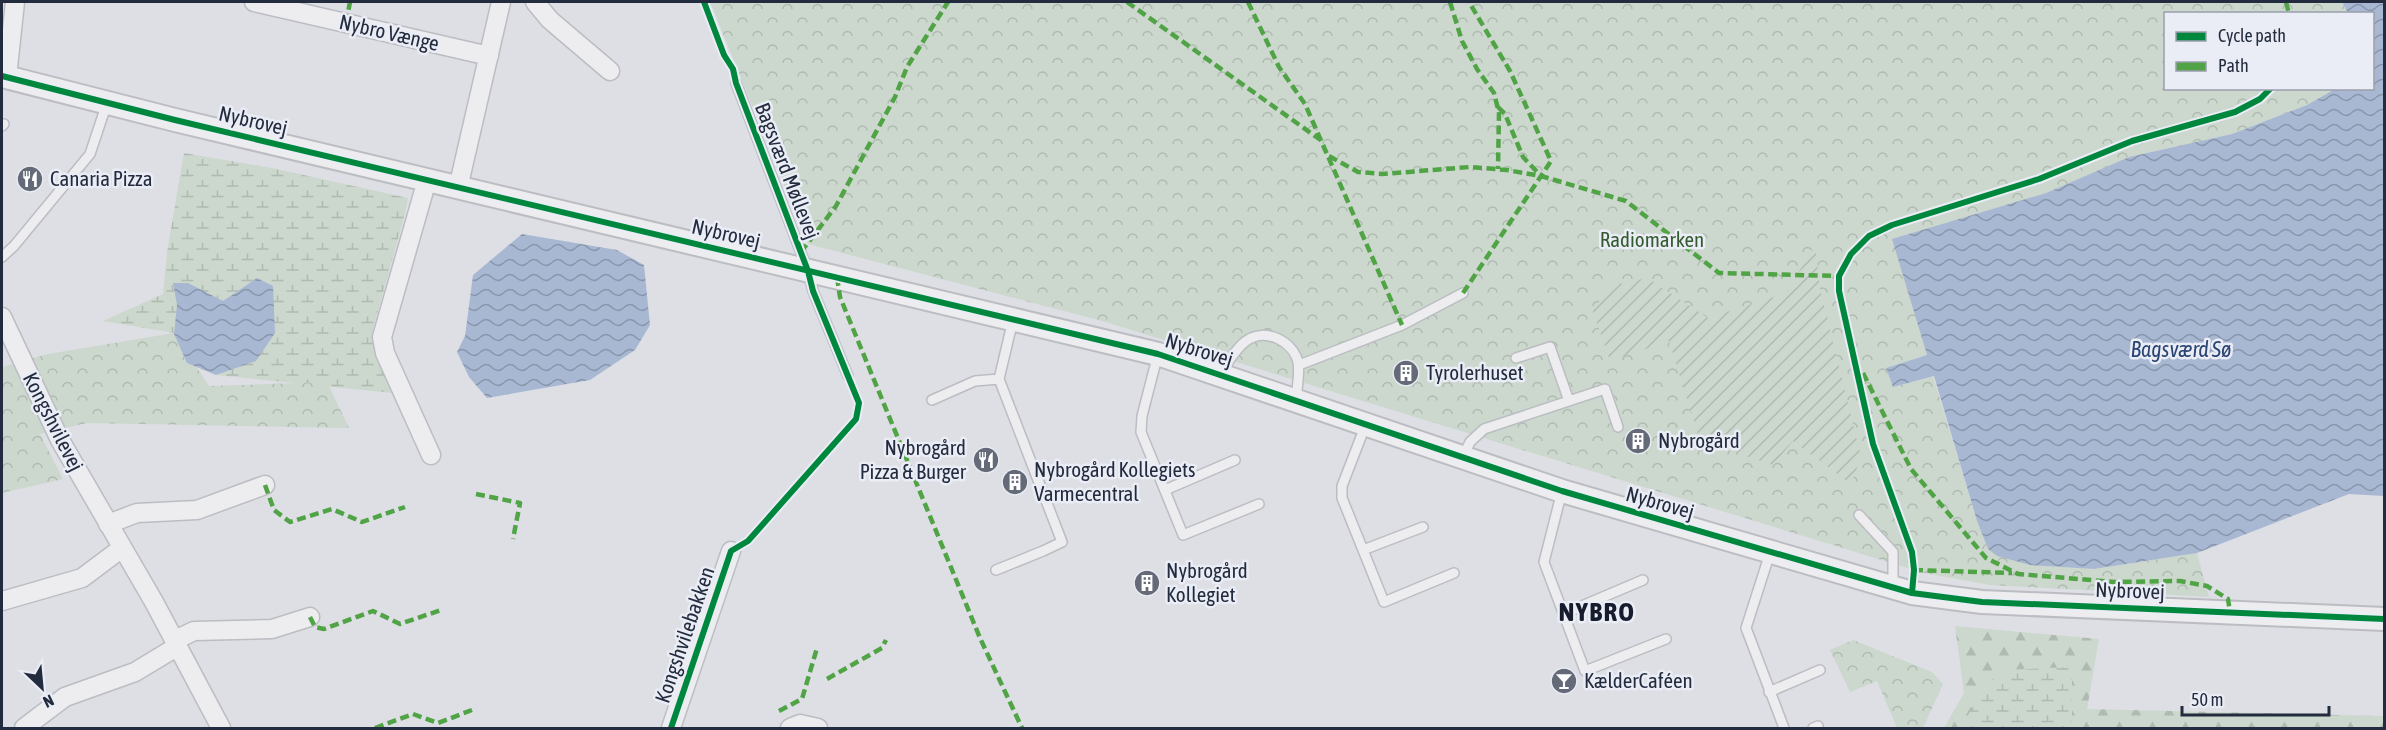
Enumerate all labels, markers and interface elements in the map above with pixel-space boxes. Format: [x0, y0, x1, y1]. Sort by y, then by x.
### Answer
street label: Nybro Vænge [337, 9, 441, 55]
legend [2164, 12, 2374, 90]
text: Cycle path [2218, 25, 2286, 46]
text: Path [2218, 55, 2249, 76]
street label: Bagsværd Møllevej [751, 99, 825, 242]
street label: Nybrovej [217, 100, 290, 140]
restaurant icon: Canaria Pizza [15, 164, 45, 194]
place label: Canaria Pizza [50, 166, 152, 190]
street label: Nybrovej [690, 213, 763, 253]
park label: Radiomarken [1600, 227, 1704, 251]
street label: Nybrovej [1162, 327, 1236, 371]
water label: Bagsværd Sø [2131, 336, 2231, 362]
building icon: Tyrolerhuset [1391, 358, 1421, 388]
place label: Tyrolerhuset [1426, 360, 1524, 384]
street label: Kongshvilevej [19, 368, 89, 475]
building icon: Nybrogård [1623, 426, 1653, 456]
place label: Nybrogård [1658, 428, 1740, 452]
place label: Nybrogård Pizza & Burger [860, 435, 967, 483]
restaurant icon: Nybrogård Pizza & Burger [971, 445, 1001, 475]
place label: Nybrogård Kollegiets Varmecentral [1034, 457, 1196, 505]
building icon: Nybrogård Kollegiets Varmecentral [1000, 467, 1030, 497]
street label: Nybrovej [1623, 481, 1697, 523]
place label: Nybrogård Kollegiet [1166, 558, 1248, 606]
street label: Kongshvilebakken [650, 563, 719, 706]
building icon: Nybrogård Kollegiet [1132, 568, 1162, 598]
street label: Nybrovej [2095, 577, 2165, 603]
district label: NYBRO [1558, 596, 1636, 627]
north arrow [12, 658, 72, 718]
bar icon: KælderCaféen [1549, 666, 1579, 696]
place label: KælderCaféen [1584, 668, 1693, 692]
scale bar [2182, 679, 2329, 717]
text: 50 m [2191, 689, 2223, 710]
text: N [40, 691, 57, 712]

